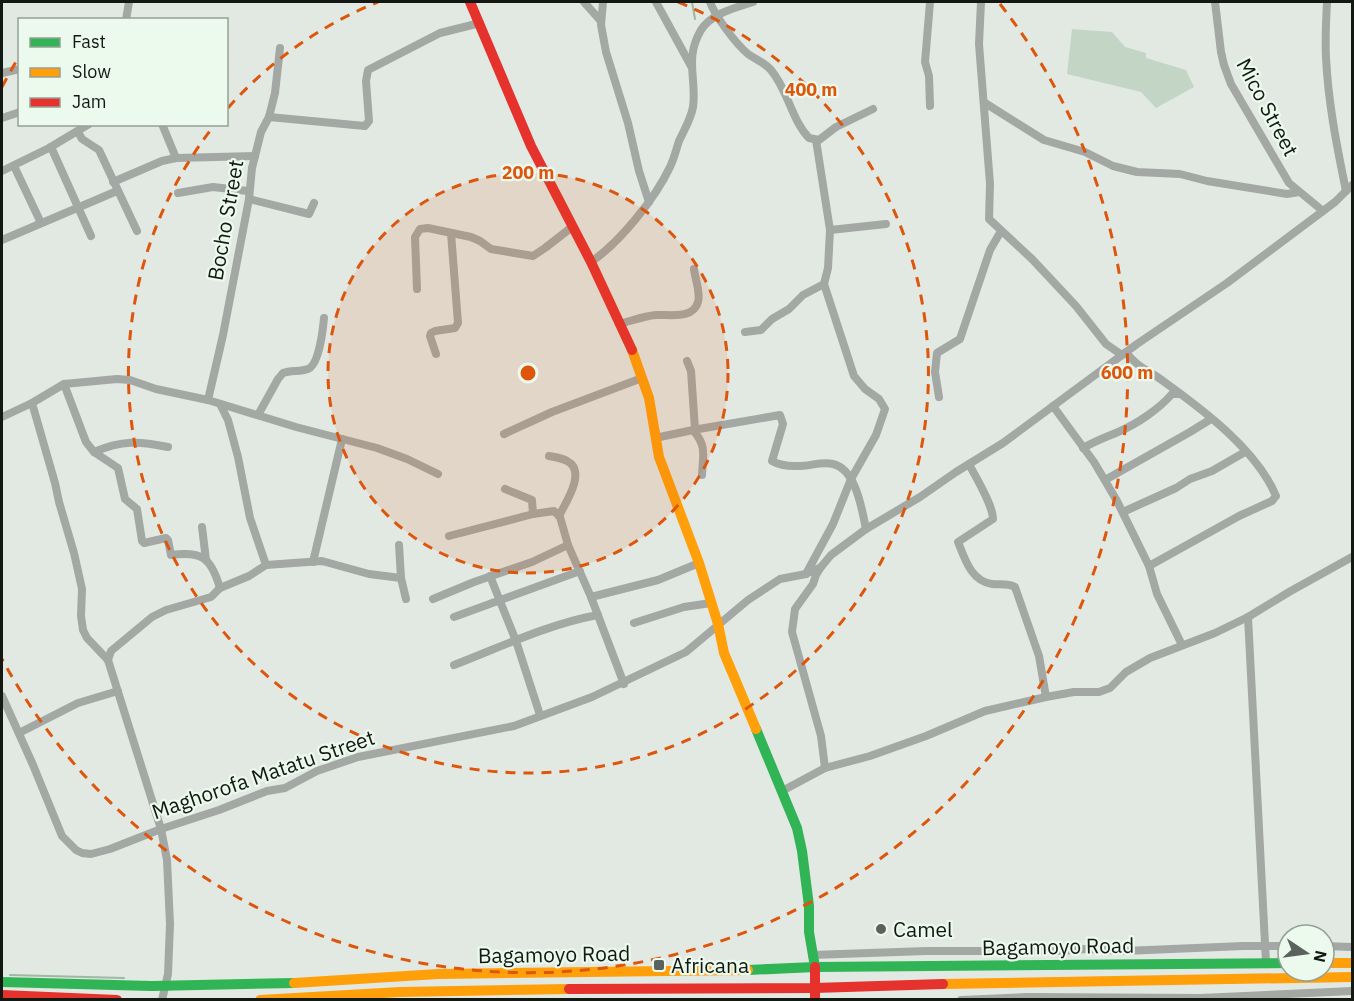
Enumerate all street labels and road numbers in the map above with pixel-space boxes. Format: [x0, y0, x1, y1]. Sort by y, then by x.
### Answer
street label: Mico Street [1231, 53, 1305, 161]
street label: Bocho Street [201, 157, 249, 283]
street label: Maghorofa Matatu Street [148, 723, 378, 825]
street label: Bagamoyo Road [982, 931, 1134, 961]
street label: Bagamoyo Road [478, 939, 630, 969]

